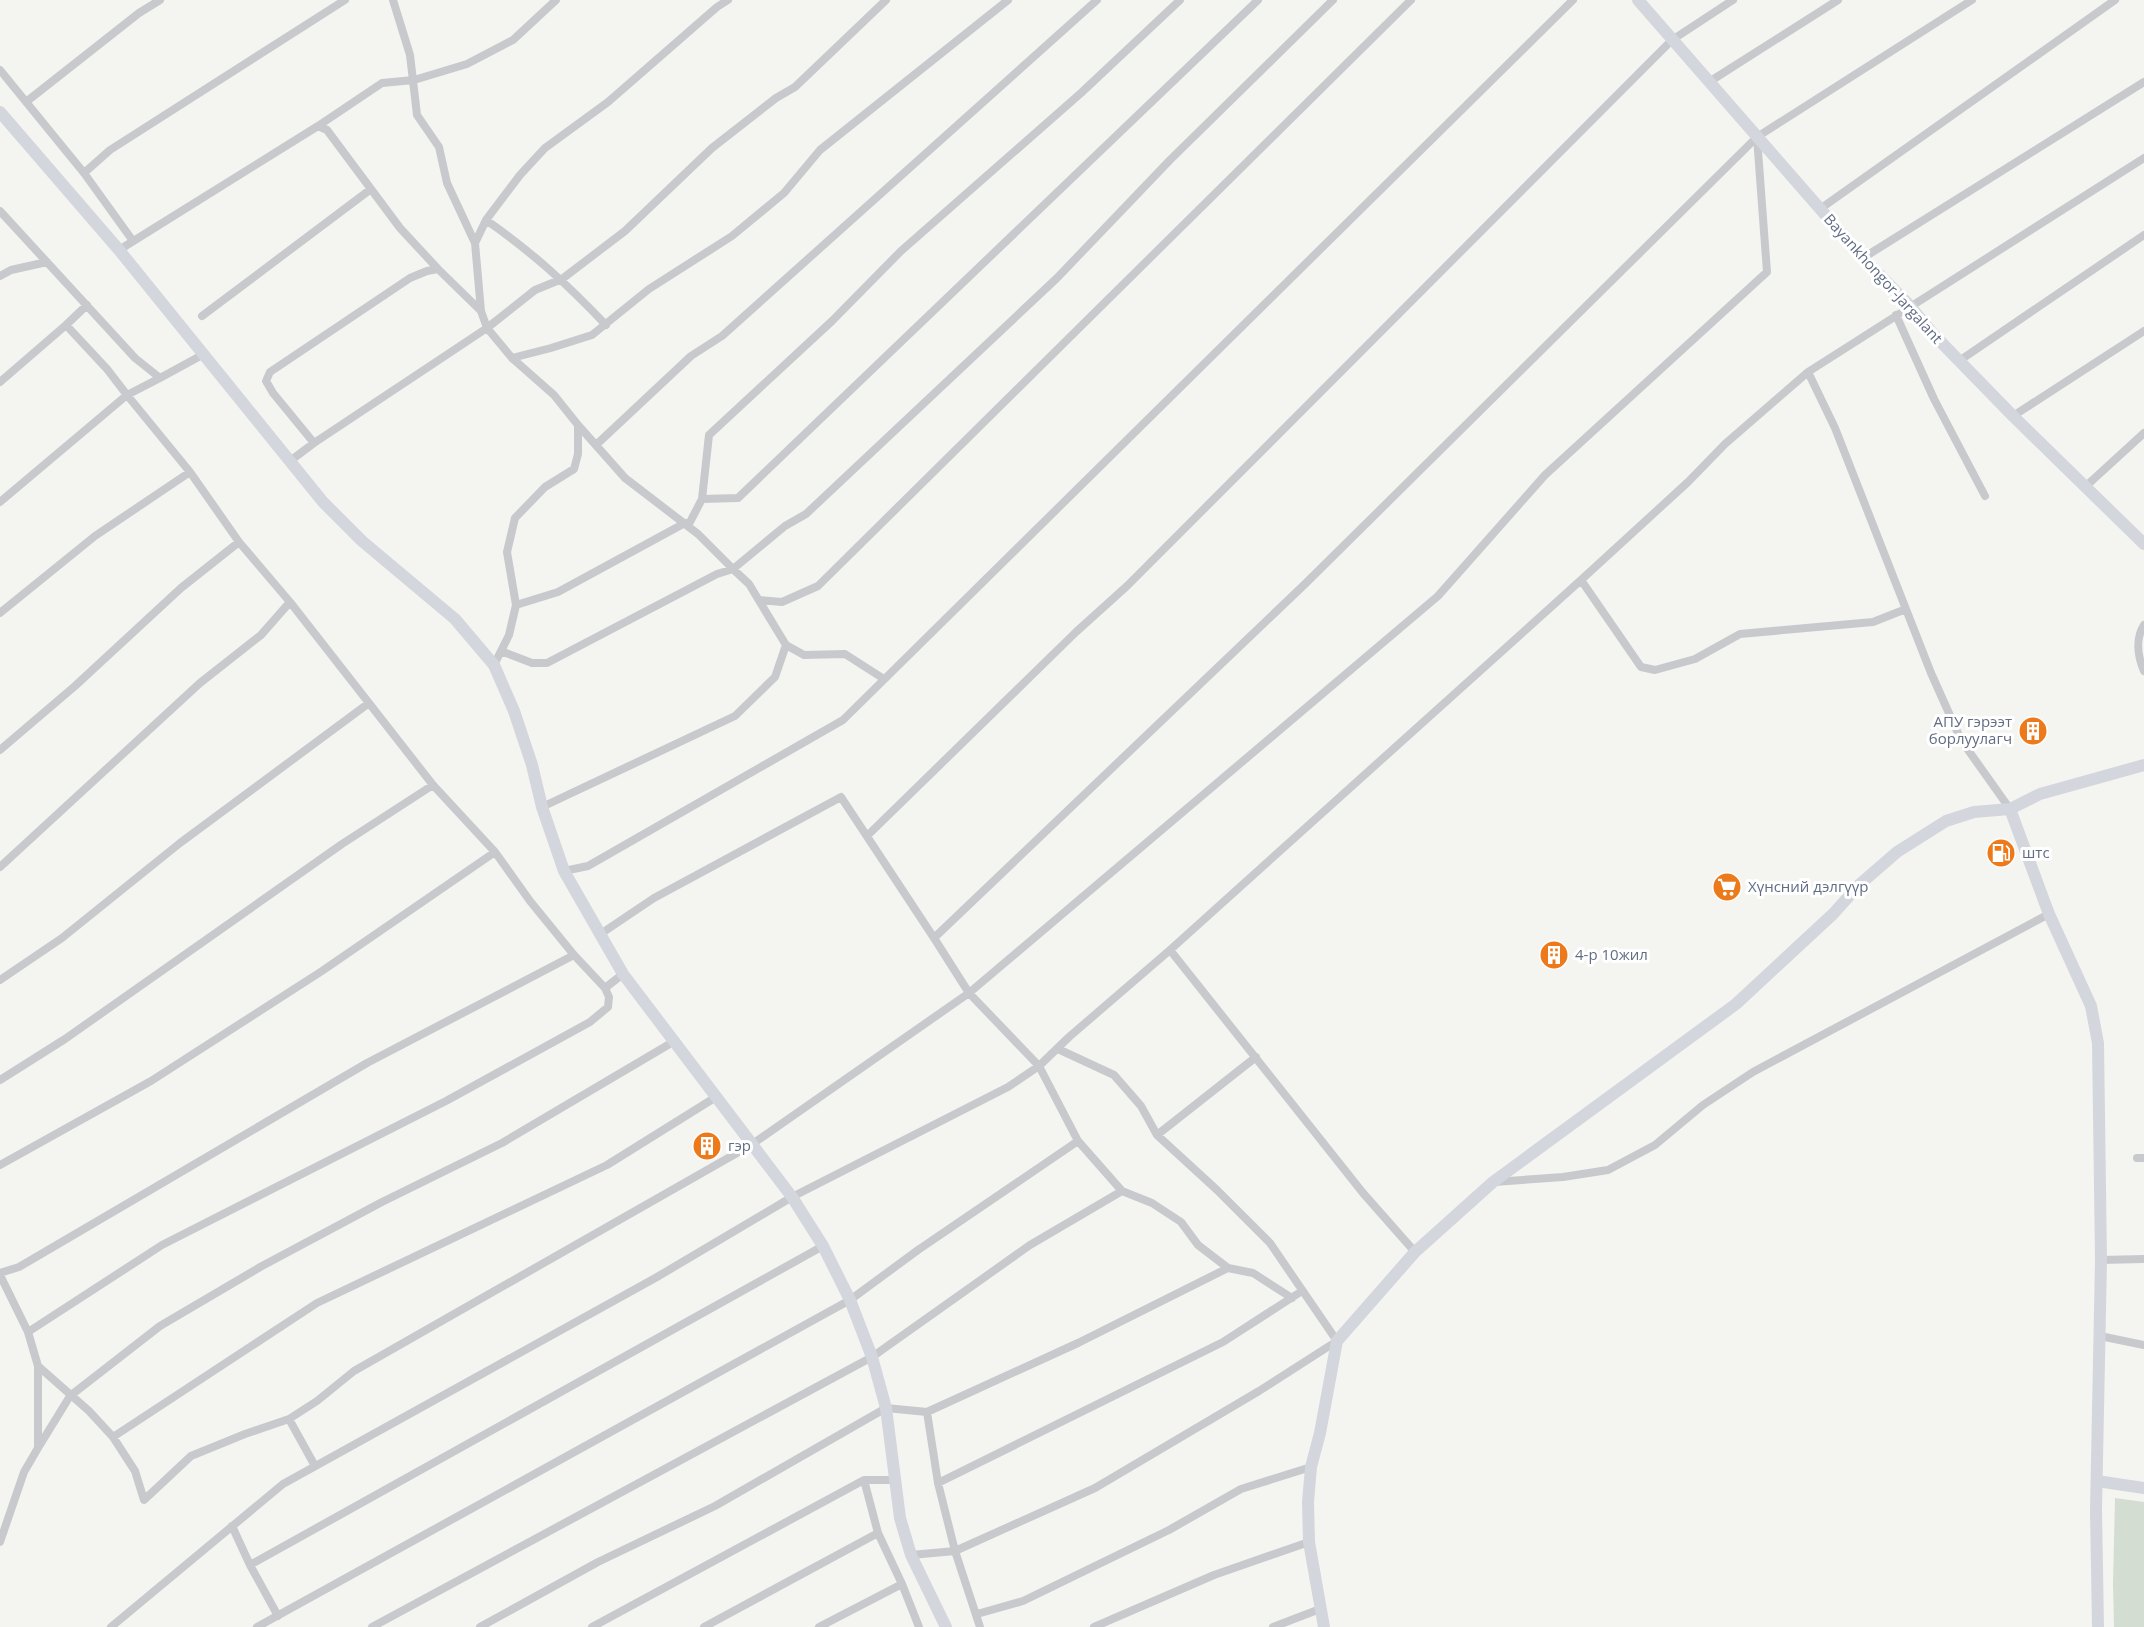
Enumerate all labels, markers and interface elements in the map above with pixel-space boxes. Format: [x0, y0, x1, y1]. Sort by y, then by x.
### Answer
street label: Bayankhongor-Jargalant [1820, 209, 1947, 348]
place label: АПУ гэрээт борлуулагч [1929, 711, 2012, 748]
building icon: АПУ гэрээт борлуулагч [2017, 715, 2049, 747]
fuel station icon: штс [1985, 837, 2017, 869]
place label: штс [2022, 842, 2050, 862]
supermarket icon: Хүнсний дэлгүүр [1711, 871, 1743, 903]
place label: Хүнсний дэлгүүр [1748, 876, 1869, 896]
building icon: 4-р 10жил [1538, 939, 1570, 971]
place label: 4-р 10жил [1575, 944, 1648, 964]
building icon: гэр [691, 1130, 723, 1162]
place label: гэр [728, 1135, 751, 1155]

